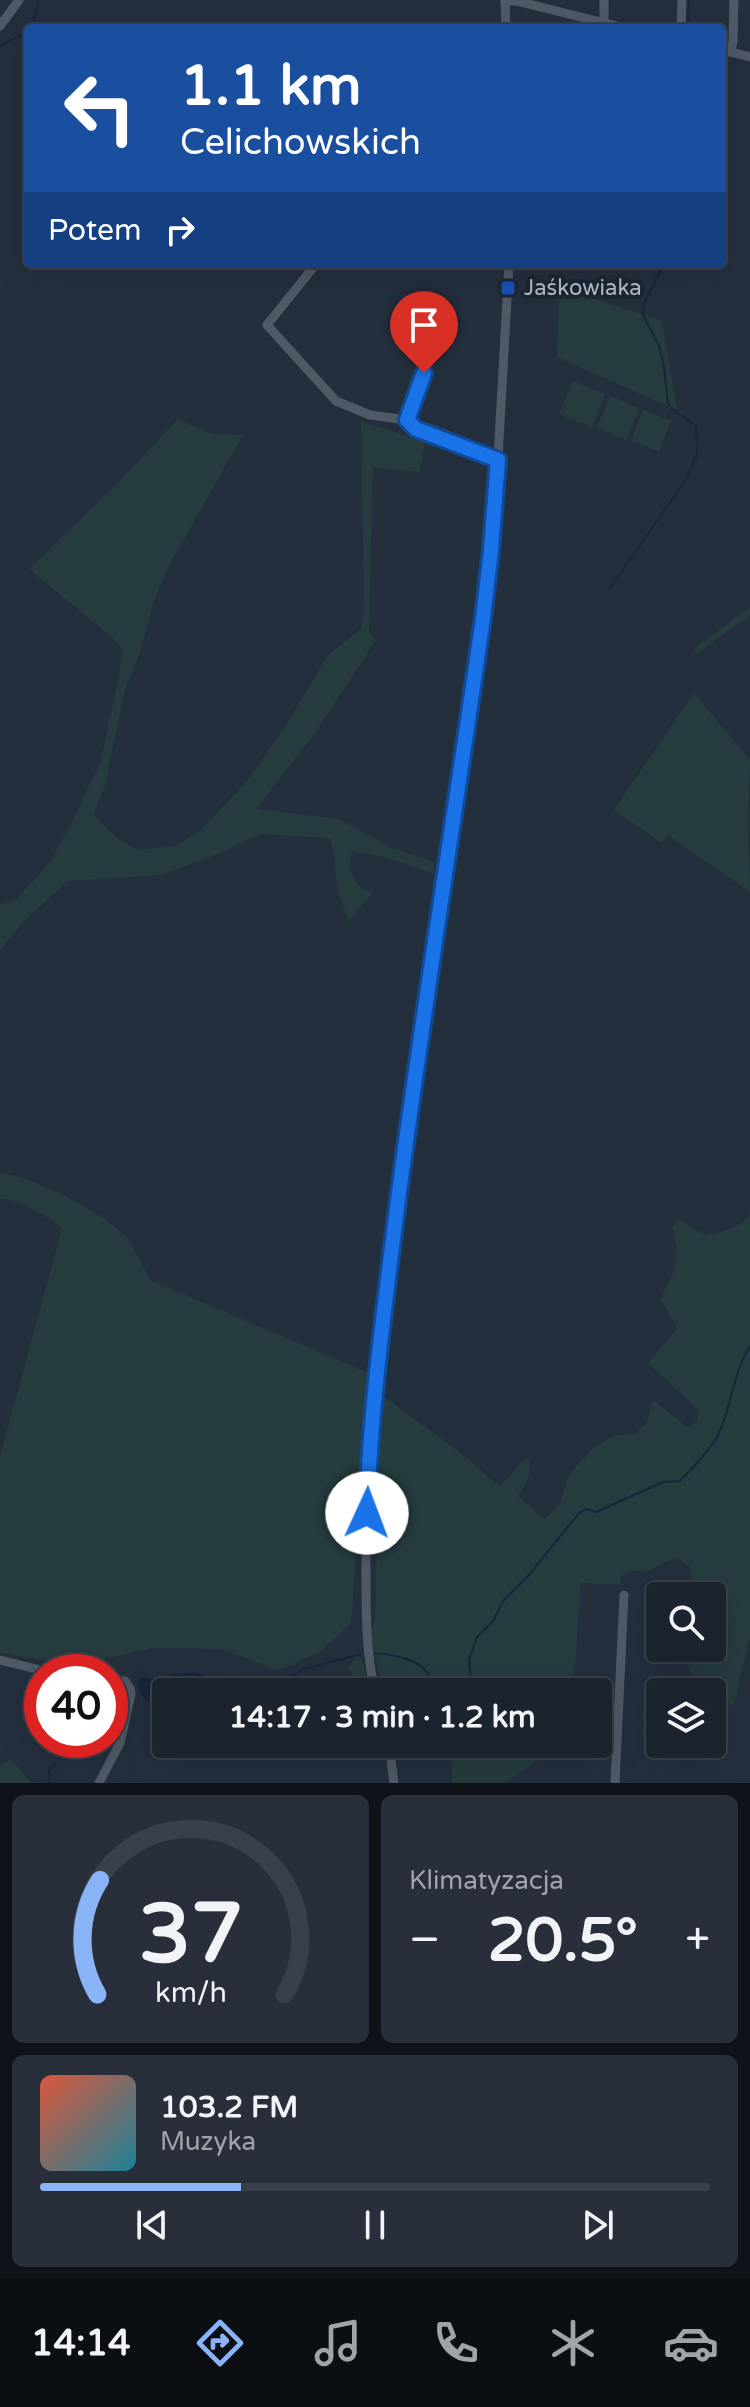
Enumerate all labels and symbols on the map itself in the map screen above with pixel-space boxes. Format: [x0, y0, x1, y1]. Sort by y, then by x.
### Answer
place label: Jaśkowiaka [524, 275, 642, 301]
marker: Jaśkowiaka [499, 279, 517, 297]
pin [390, 291, 458, 373]
position arrow [325, 1471, 409, 1555]
speed limit sign: 40 [24, 1654, 128, 1758]

